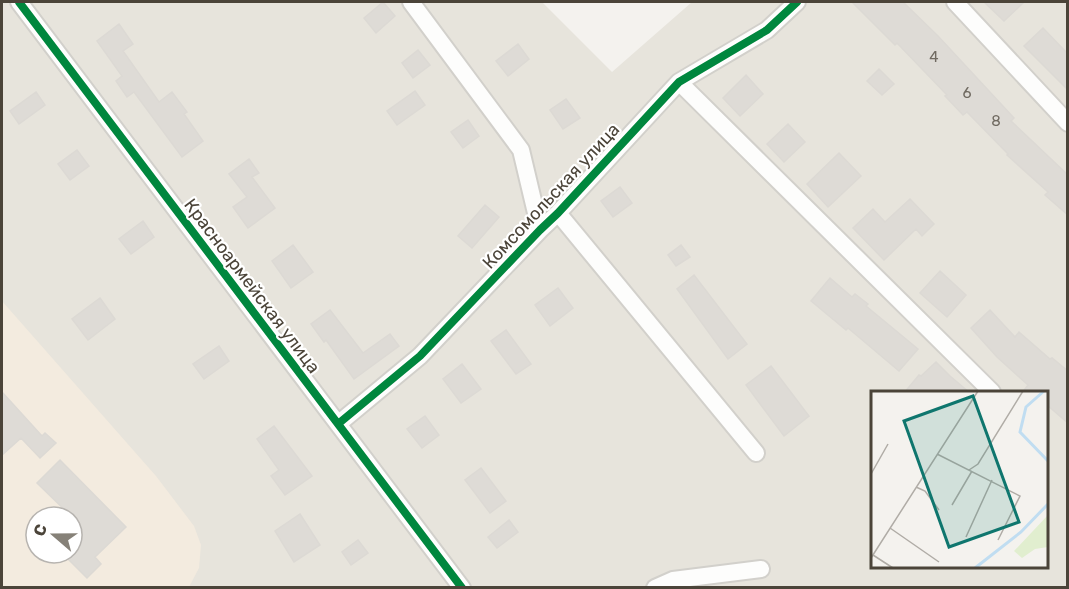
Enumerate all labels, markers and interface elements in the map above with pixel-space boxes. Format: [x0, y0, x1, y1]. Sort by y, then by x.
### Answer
house number: 4 [929, 48, 939, 66]
house number: 6 [962, 84, 972, 102]
house number: 8 [991, 112, 1001, 130]
street label: Комсомольская улица [478, 119, 624, 273]
street label: Красноармейская улица [179, 194, 325, 378]
inset map [871, 391, 1048, 568]
north arrow [24, 505, 84, 565]
text: С [30, 522, 51, 539]

